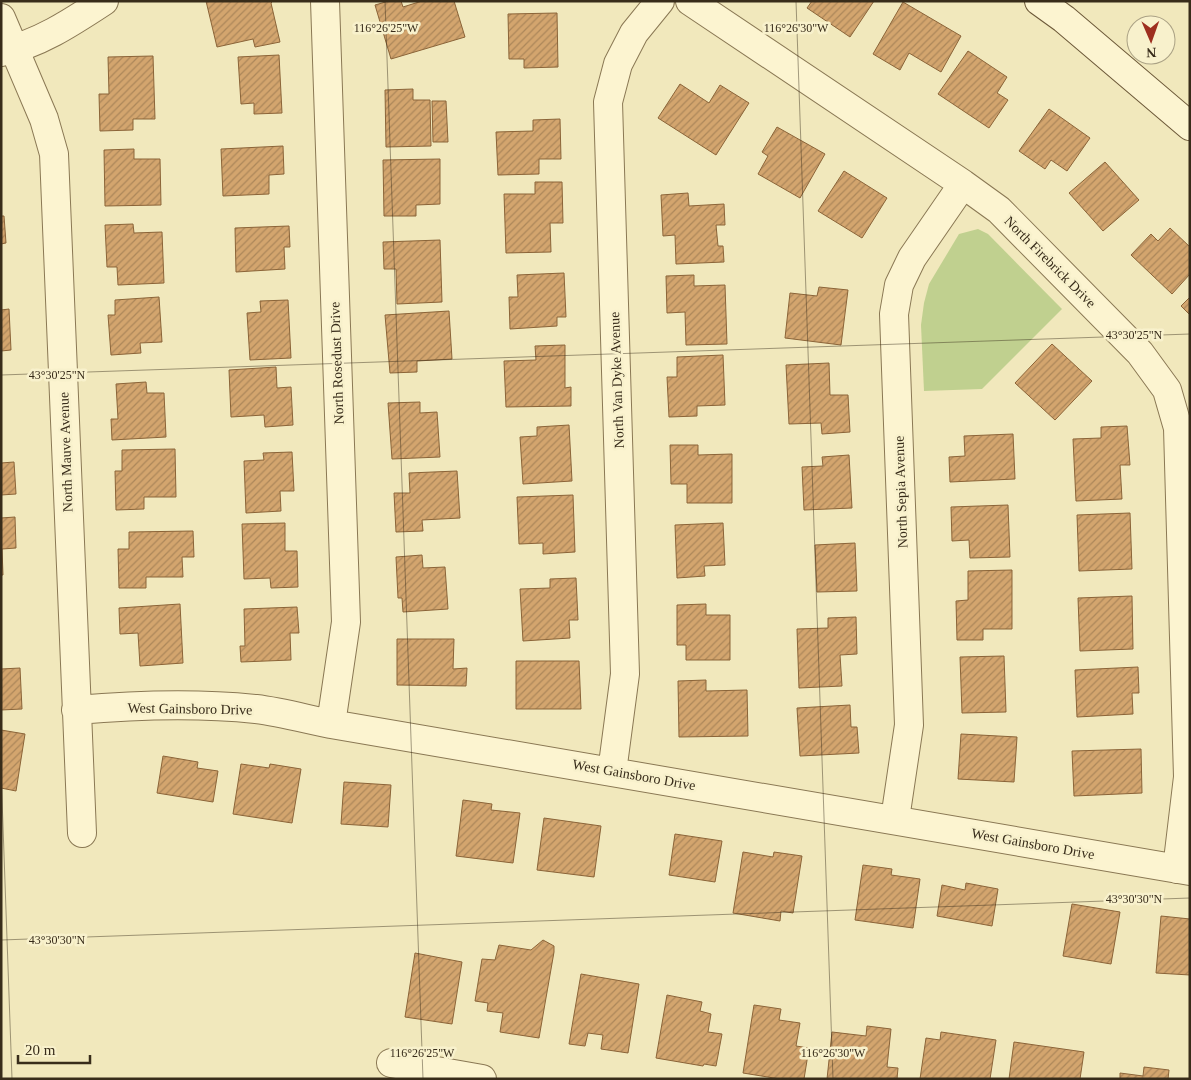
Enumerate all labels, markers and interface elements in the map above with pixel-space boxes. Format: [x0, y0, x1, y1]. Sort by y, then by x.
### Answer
north arrow [1126, 15, 1176, 65]
text: 116°26'25"W [354, 21, 419, 35]
text: 116°26'30"W [764, 21, 829, 35]
text: N [1146, 45, 1157, 60]
street label: North Firebrick Drive [1001, 213, 1099, 311]
street label: North Rosedust Drive [327, 301, 347, 425]
street label: North Van Dyke Avenue [607, 311, 627, 449]
text: 43°30'25"N [1106, 328, 1163, 342]
text: 43°30'25"N [29, 368, 86, 382]
street label: North Mauve Avenue [56, 392, 76, 512]
street label: North Sepia Avenue [892, 436, 910, 548]
street label: West Gainsboro Drive [127, 700, 253, 718]
street label: West Gainsboro Drive [571, 757, 697, 793]
street label: West Gainsboro Drive [970, 826, 1096, 862]
text: 43°30'30"N [1106, 892, 1163, 906]
text: 43°30'30"N [29, 933, 86, 947]
scale bar [18, 1032, 90, 1064]
text: 20 m [25, 1042, 56, 1058]
text: 116°26'25"W [390, 1046, 455, 1060]
text: 116°26'30"W [801, 1046, 866, 1060]

